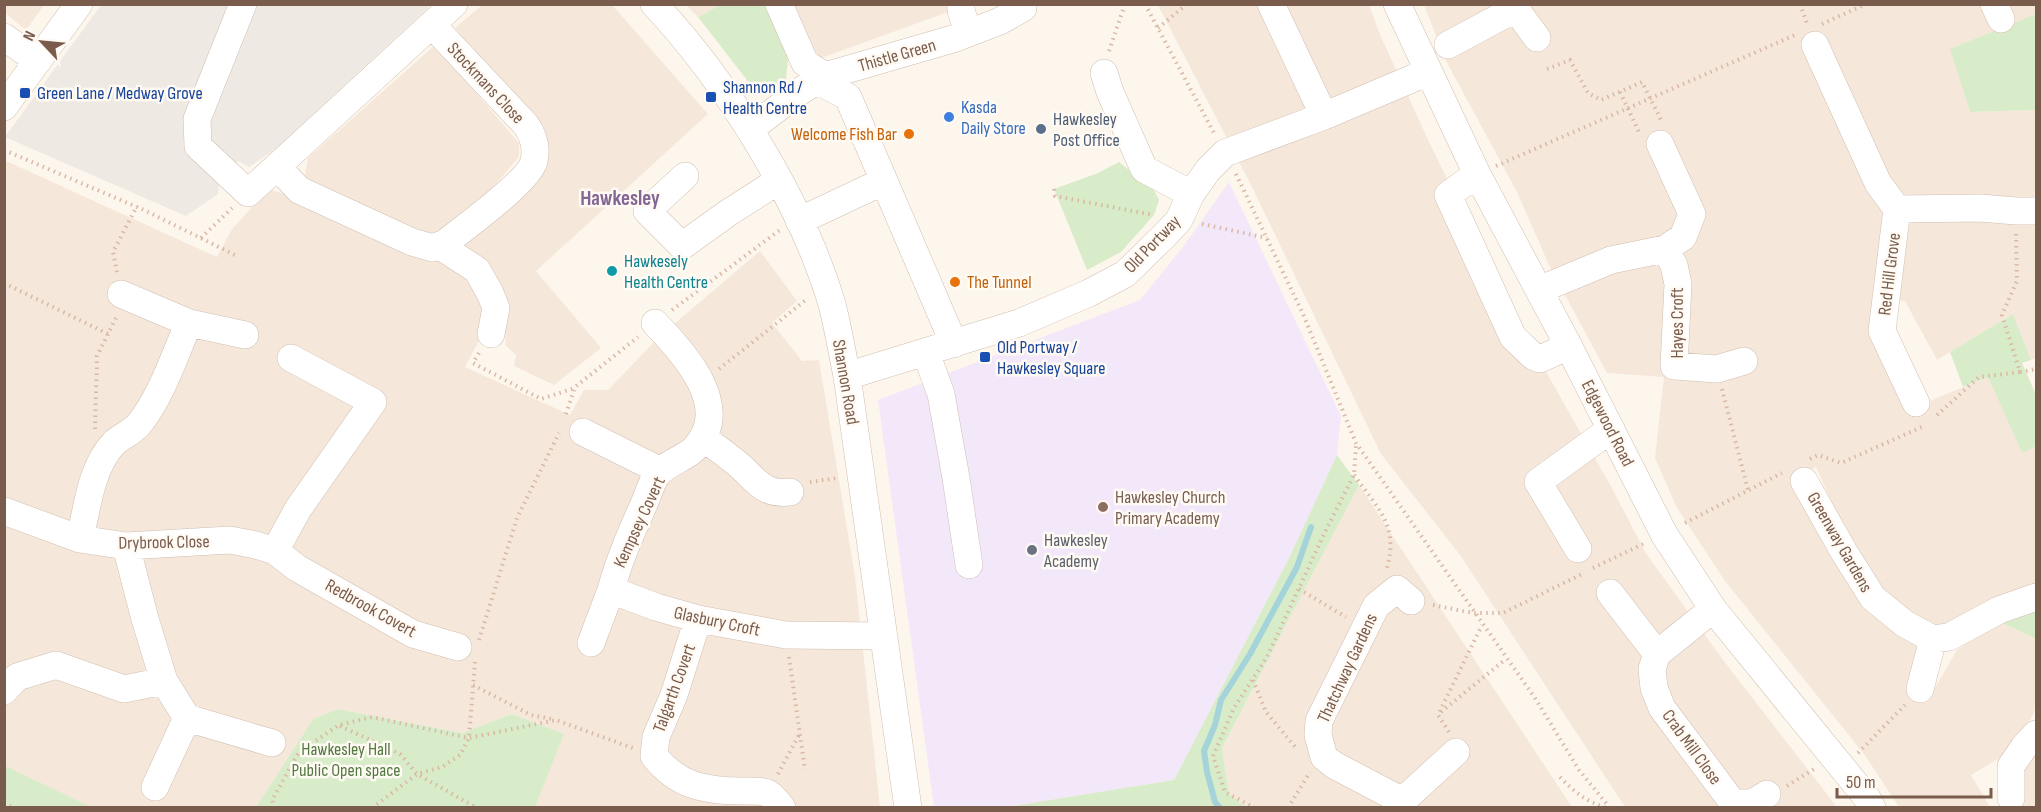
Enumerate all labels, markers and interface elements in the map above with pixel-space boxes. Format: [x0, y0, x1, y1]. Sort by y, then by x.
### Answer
north arrow [12, 12, 72, 72]
text: N [19, 28, 40, 44]
street label: Thistle Green [856, 34, 938, 77]
street label: Stockmans Close [443, 38, 529, 128]
place label: Shannon Rd / Health Centre [723, 77, 807, 119]
place label: Green Lane / Medway Grove [37, 83, 203, 104]
marker: Green Lane / Medway Grove [18, 86, 32, 100]
marker: Shannon Rd / Health Centre [704, 90, 718, 104]
place label: Kasda Daily Store [961, 97, 1026, 139]
place label: Hawkesley Post Office [1053, 109, 1120, 151]
marker: Kasda Daily Store [942, 110, 956, 124]
marker: Hawkesley Post Office [1034, 122, 1048, 136]
place label: Welcome Fish Bar [791, 124, 897, 145]
marker: Welcome Fish Bar [902, 127, 916, 141]
district label: Hawkesley [580, 186, 660, 211]
street label: Old Portway [1120, 211, 1185, 278]
street label: Red Hill Grove [1874, 232, 1905, 317]
place label: Hawkesely Health Centre [624, 251, 708, 293]
marker: Hawkesely Health Centre [605, 264, 619, 278]
place label: The Tunnel [967, 272, 1031, 293]
marker: The Tunnel [948, 275, 962, 289]
street label: Hayes Croft [1667, 287, 1688, 358]
place label: Old Portway / Hawkesley Square [997, 337, 1105, 379]
street label: Shannon Road [828, 338, 863, 426]
marker: Old Portway / Hawkesley Square [978, 350, 992, 364]
street label: Edgewood Road [1577, 376, 1638, 470]
street label: Kempsey Covert [609, 473, 670, 571]
place label: Hawkesley Church Primary Academy [1115, 487, 1225, 529]
street label: Greenway Gardens [1802, 488, 1877, 596]
marker: Hawkesley Church Primary Academy [1096, 500, 1110, 514]
place label: Hawkesley Academy [1043, 530, 1108, 572]
street label: Drybrook Close [118, 531, 210, 554]
marker: Hawkesley Academy [1025, 543, 1039, 557]
street label: Redbrook Covert [322, 575, 420, 642]
street label: Glasbury Croft [672, 602, 762, 641]
street label: Thatchway Gardens [1313, 610, 1382, 726]
street label: Talgarth Covert [649, 641, 700, 735]
street label: Crab Mill Close [1657, 706, 1726, 789]
park label: Hawkesley Hall Public Open space [291, 739, 401, 781]
scale bar [1837, 761, 1992, 799]
text: 50 m [1846, 772, 1876, 793]

